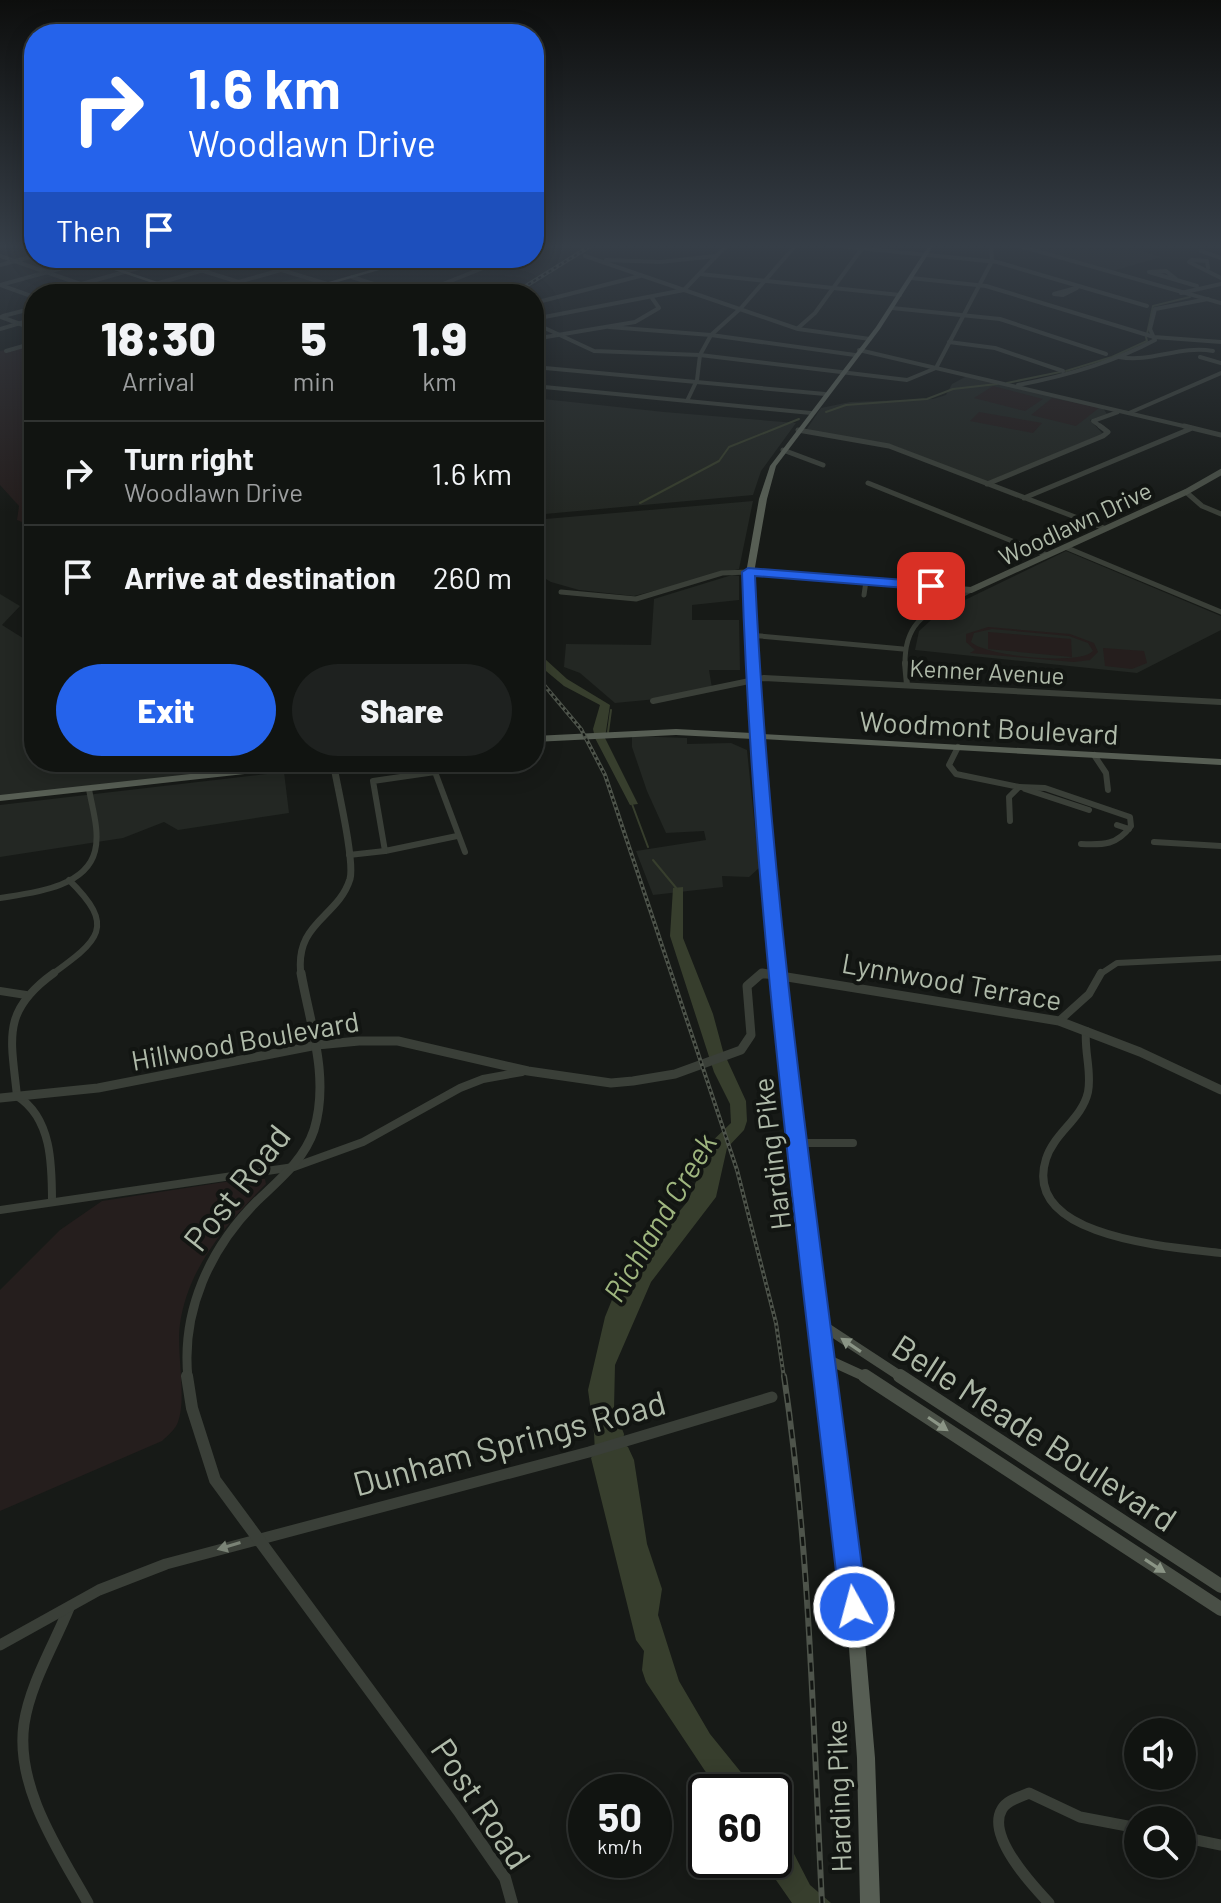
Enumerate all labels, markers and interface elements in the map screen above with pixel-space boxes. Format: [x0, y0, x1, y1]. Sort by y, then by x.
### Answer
text: 1.6 km [188, 53, 341, 120]
icon: right [56, 56, 160, 160]
text: Woodlawn Drive [188, 121, 436, 164]
icon: arrive [137, 208, 181, 252]
text: Then [56, 212, 121, 248]
text: 18:30 [101, 308, 216, 366]
text: 5 [301, 308, 327, 366]
text: 1.9 [412, 308, 467, 366]
text: Arrival [122, 365, 195, 396]
text: min [293, 365, 335, 396]
text: km [422, 365, 457, 396]
text: Turn right [124, 440, 254, 476]
icon: right [56, 451, 100, 495]
text: 1.6 km [432, 455, 512, 491]
street label: Woodlawn Drive [994, 475, 1156, 571]
text: Woodlawn Drive [124, 476, 303, 507]
pin [897, 552, 965, 620]
icon: arrive [56, 555, 100, 599]
text: Arrive at destination [124, 559, 396, 595]
text: 260 m [433, 559, 512, 595]
icon: arrive [909, 564, 953, 608]
street label: Kenner Avenue [909, 652, 1065, 690]
button: Exit [56, 664, 276, 756]
button: Share [292, 664, 512, 756]
street label: Woodmont Boulevard [858, 703, 1120, 751]
street label: Lynnwood Terrace [840, 945, 1064, 1017]
street label: Hillwood Boulevard [128, 1003, 362, 1077]
street label: Harding Pike [745, 1076, 797, 1232]
street label: Post Road [174, 1116, 298, 1258]
water label: Richland Creek [595, 1126, 723, 1307]
street label: Belle Meade Boulevard [885, 1325, 1185, 1539]
one-way arrow [840, 1338, 862, 1352]
street label: Dunham Springs Road [348, 1381, 670, 1503]
one-way arrow [927, 1416, 949, 1430]
one-way arrow [217, 1540, 241, 1553]
one-way arrow [1145, 1559, 1166, 1574]
position arrow [812, 1565, 896, 1649]
map controls [1124, 1718, 1196, 1878]
button: sound [1124, 1718, 1196, 1790]
street label: Harding Pike [818, 1719, 858, 1873]
street label: Post Road [423, 1730, 541, 1876]
speed limit sign: 60 [688, 1774, 792, 1878]
text: 50 [598, 1792, 642, 1840]
button: search [1124, 1806, 1196, 1878]
text: km/h [597, 1834, 643, 1858]

